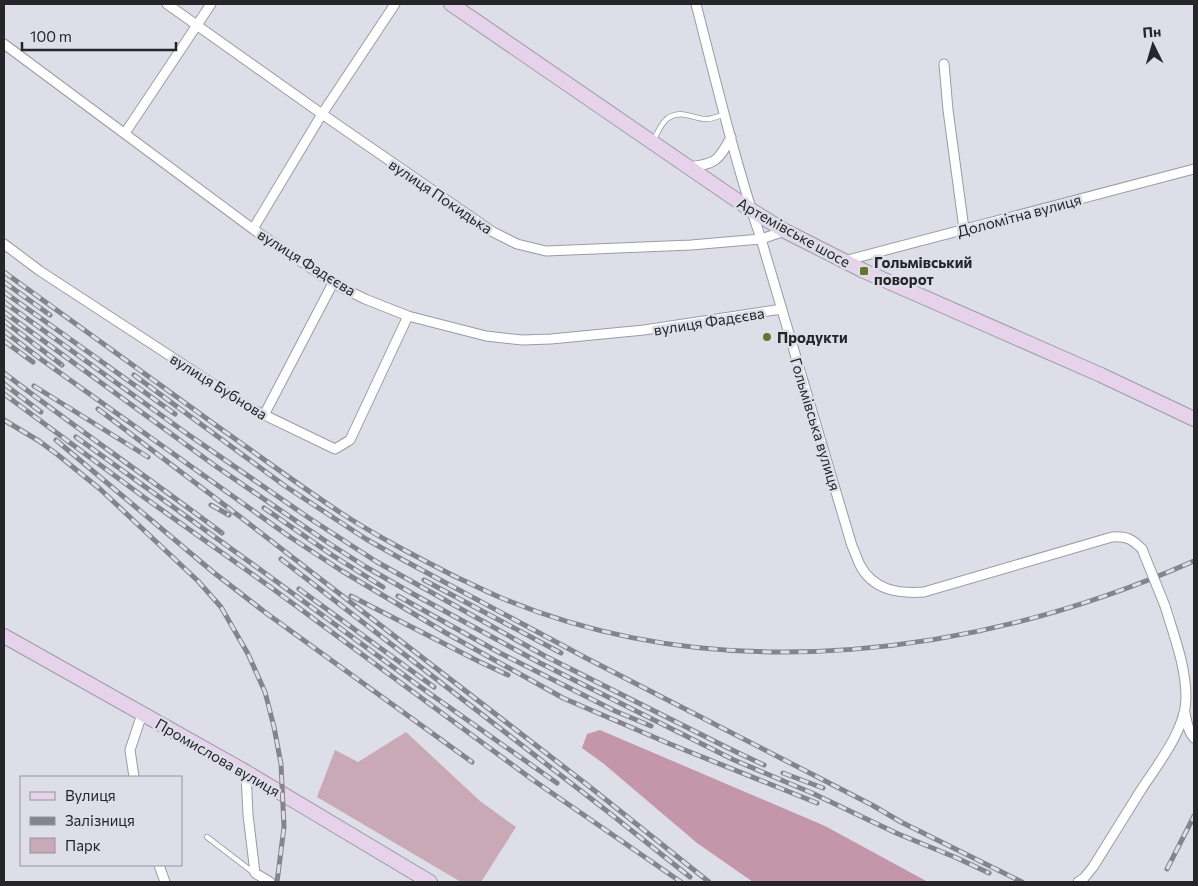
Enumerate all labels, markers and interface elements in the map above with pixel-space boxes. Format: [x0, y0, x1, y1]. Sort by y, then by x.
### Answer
scale bar [22, 20, 176, 52]
north arrow [1128, 20, 1178, 70]
text: Пн [1142, 22, 1162, 41]
text: 100 m [30, 27, 72, 45]
street label: вулиця Покидька [386, 155, 496, 237]
street label: Доломітна вулиця [955, 190, 1083, 240]
street label: Артемівське шосе [734, 193, 854, 271]
street label: вулиця Фадєєва [255, 225, 359, 299]
place label: Гольмівський поворот [874, 253, 972, 288]
marker: Гольмівський поворот [858, 265, 870, 277]
street label: вулиця Фадєєва [652, 303, 766, 339]
place label: Продукти [777, 328, 848, 346]
marker: Продукти [761, 331, 773, 343]
street label: вулиця Бубнова [167, 349, 271, 423]
street label: Гольмівська вулиця [787, 355, 845, 493]
street label: Промислова вулиця [152, 714, 284, 800]
legend [20, 776, 182, 866]
text: Вулиця [65, 786, 116, 804]
text: Залізниця [65, 811, 135, 829]
text: Парк [65, 836, 101, 854]

